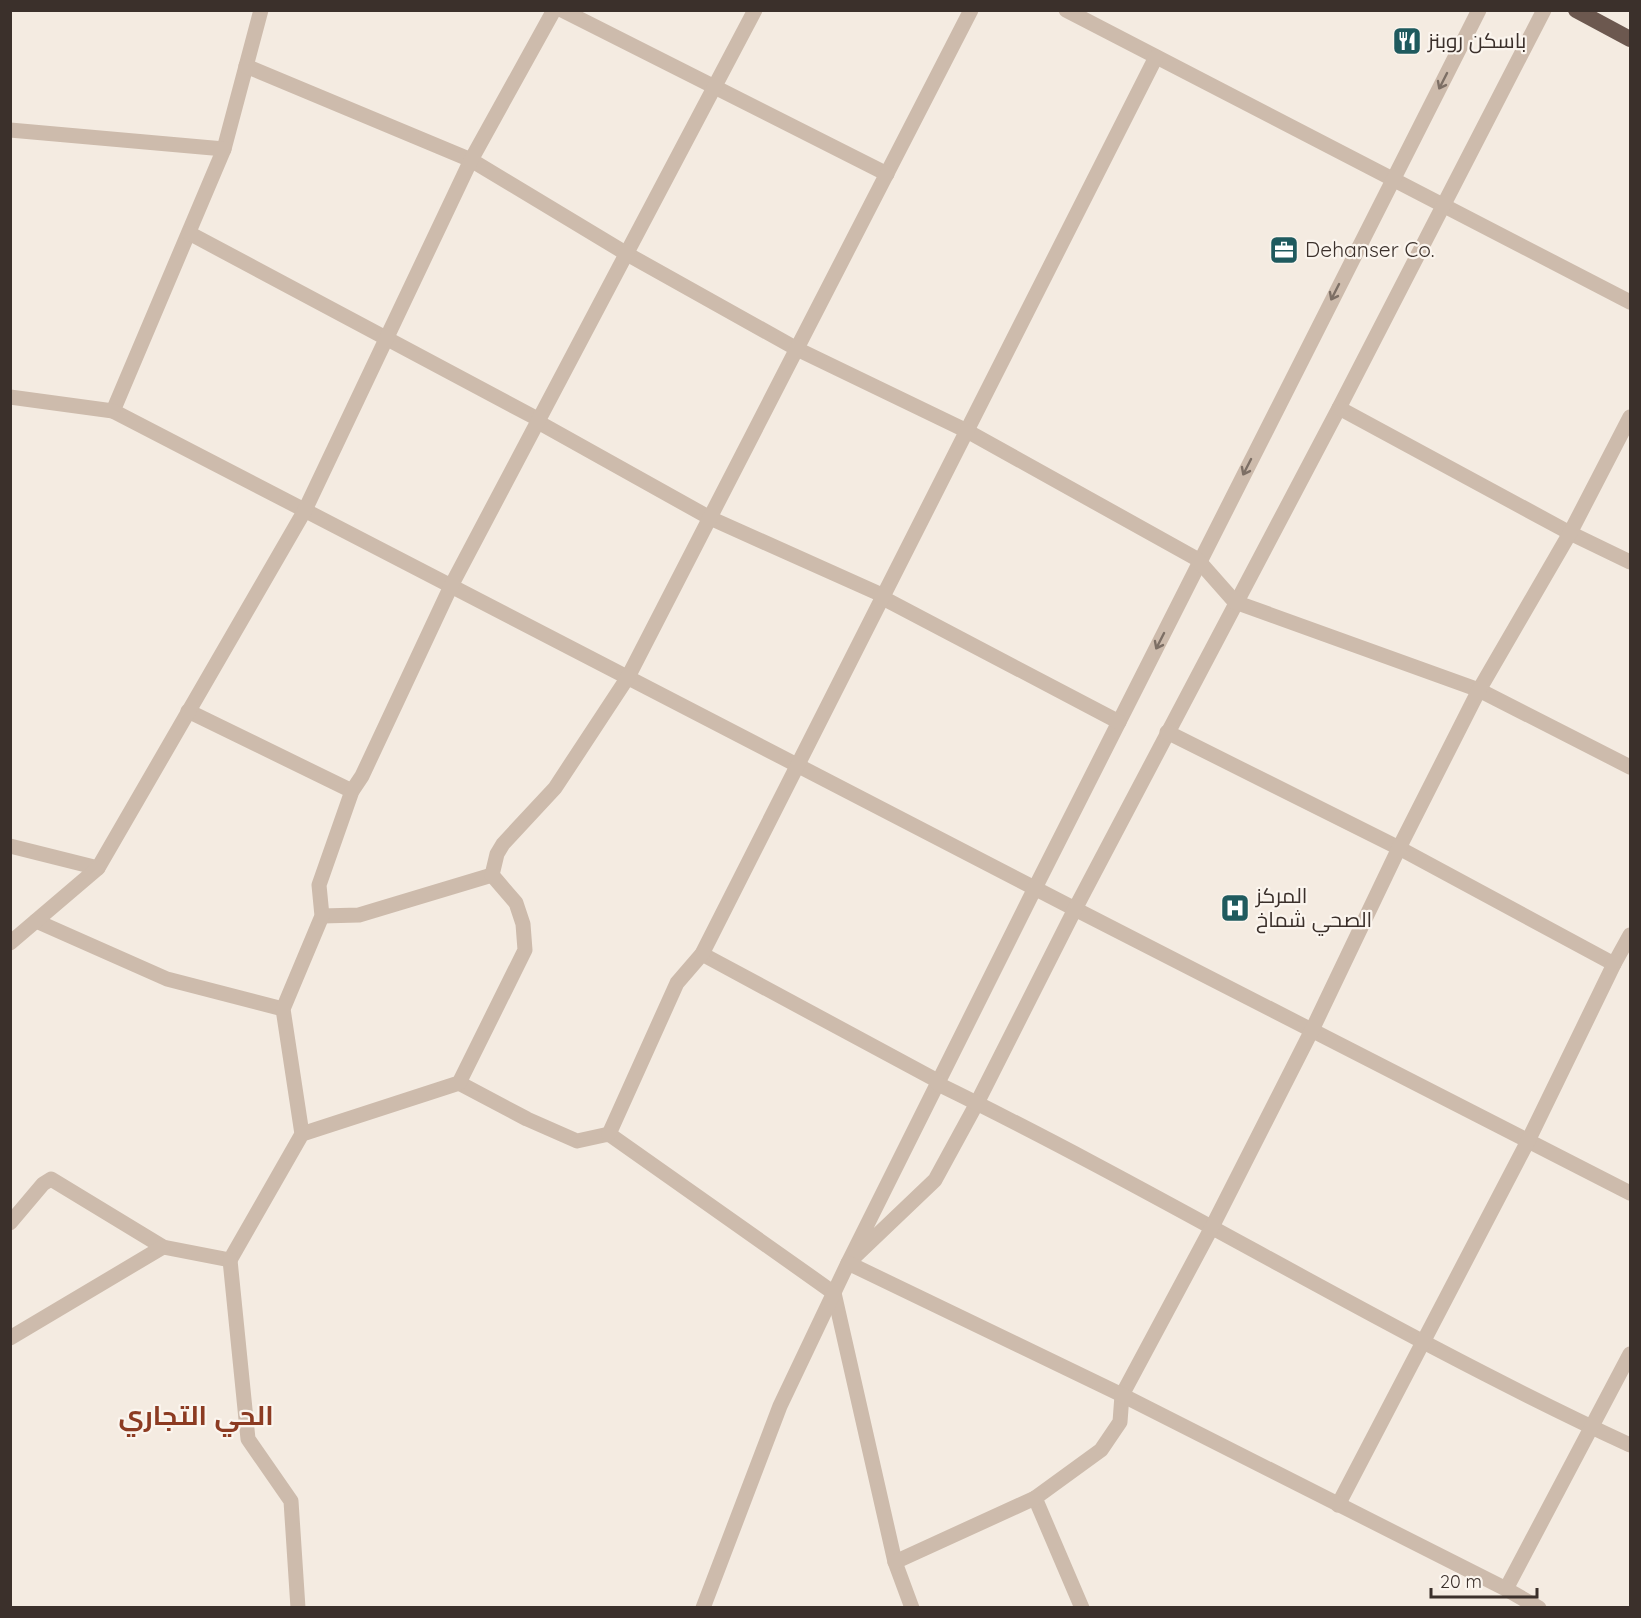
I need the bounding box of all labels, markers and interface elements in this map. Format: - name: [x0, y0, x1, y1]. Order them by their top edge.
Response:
- restaurant icon: باسكن روبنز: [1391, 25, 1423, 57]
- place label: باسكن روبنز: [1427, 27, 1526, 54]
- one-way arrow: [1436, 72, 1448, 90]
- office icon: Dehanser Co.: [1268, 234, 1300, 266]
- place label: Dehanser Co.: [1305, 236, 1435, 262]
- one-way arrow: [1329, 283, 1341, 301]
- one-way arrow: [1241, 457, 1253, 475]
- one-way arrow: [1153, 631, 1165, 649]
- place label: المركز الصحي شماخ: [1255, 882, 1372, 936]
- hospital icon: المركز الصحي شماخ: [1219, 892, 1251, 924]
- district label: الحي التجاري: [118, 1398, 274, 1438]
- scale bar: [1431, 1561, 1538, 1599]
- text: 20 m: [1440, 1570, 1482, 1593]

